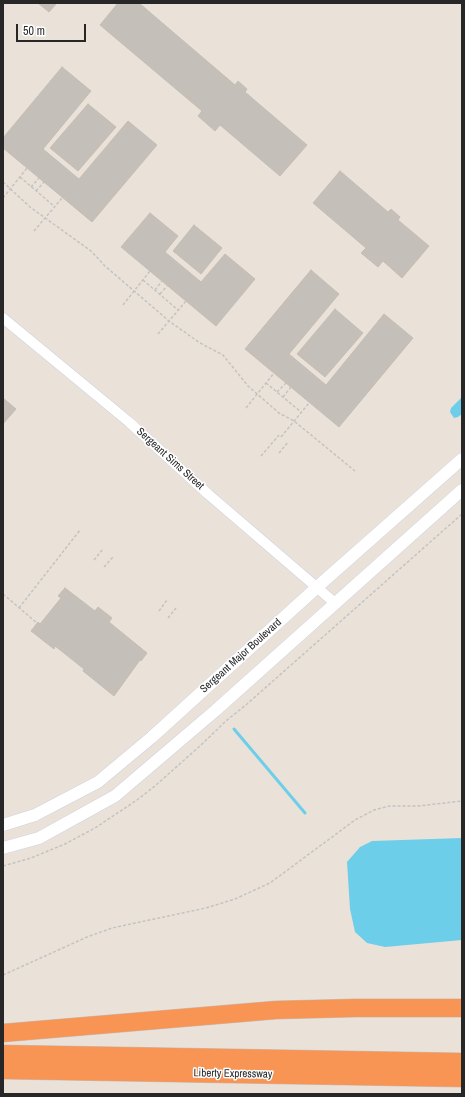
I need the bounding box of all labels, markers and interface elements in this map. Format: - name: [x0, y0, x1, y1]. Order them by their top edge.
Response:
- scale bar: [18, 16, 88, 42]
- text: 50 m: [23, 23, 45, 39]
- street label: Sergeant Sims Street: [134, 425, 206, 493]
- street label: Sergeant Major Boulevard: [198, 616, 284, 696]
- street label: Liberty Expressway: [194, 1067, 272, 1081]

